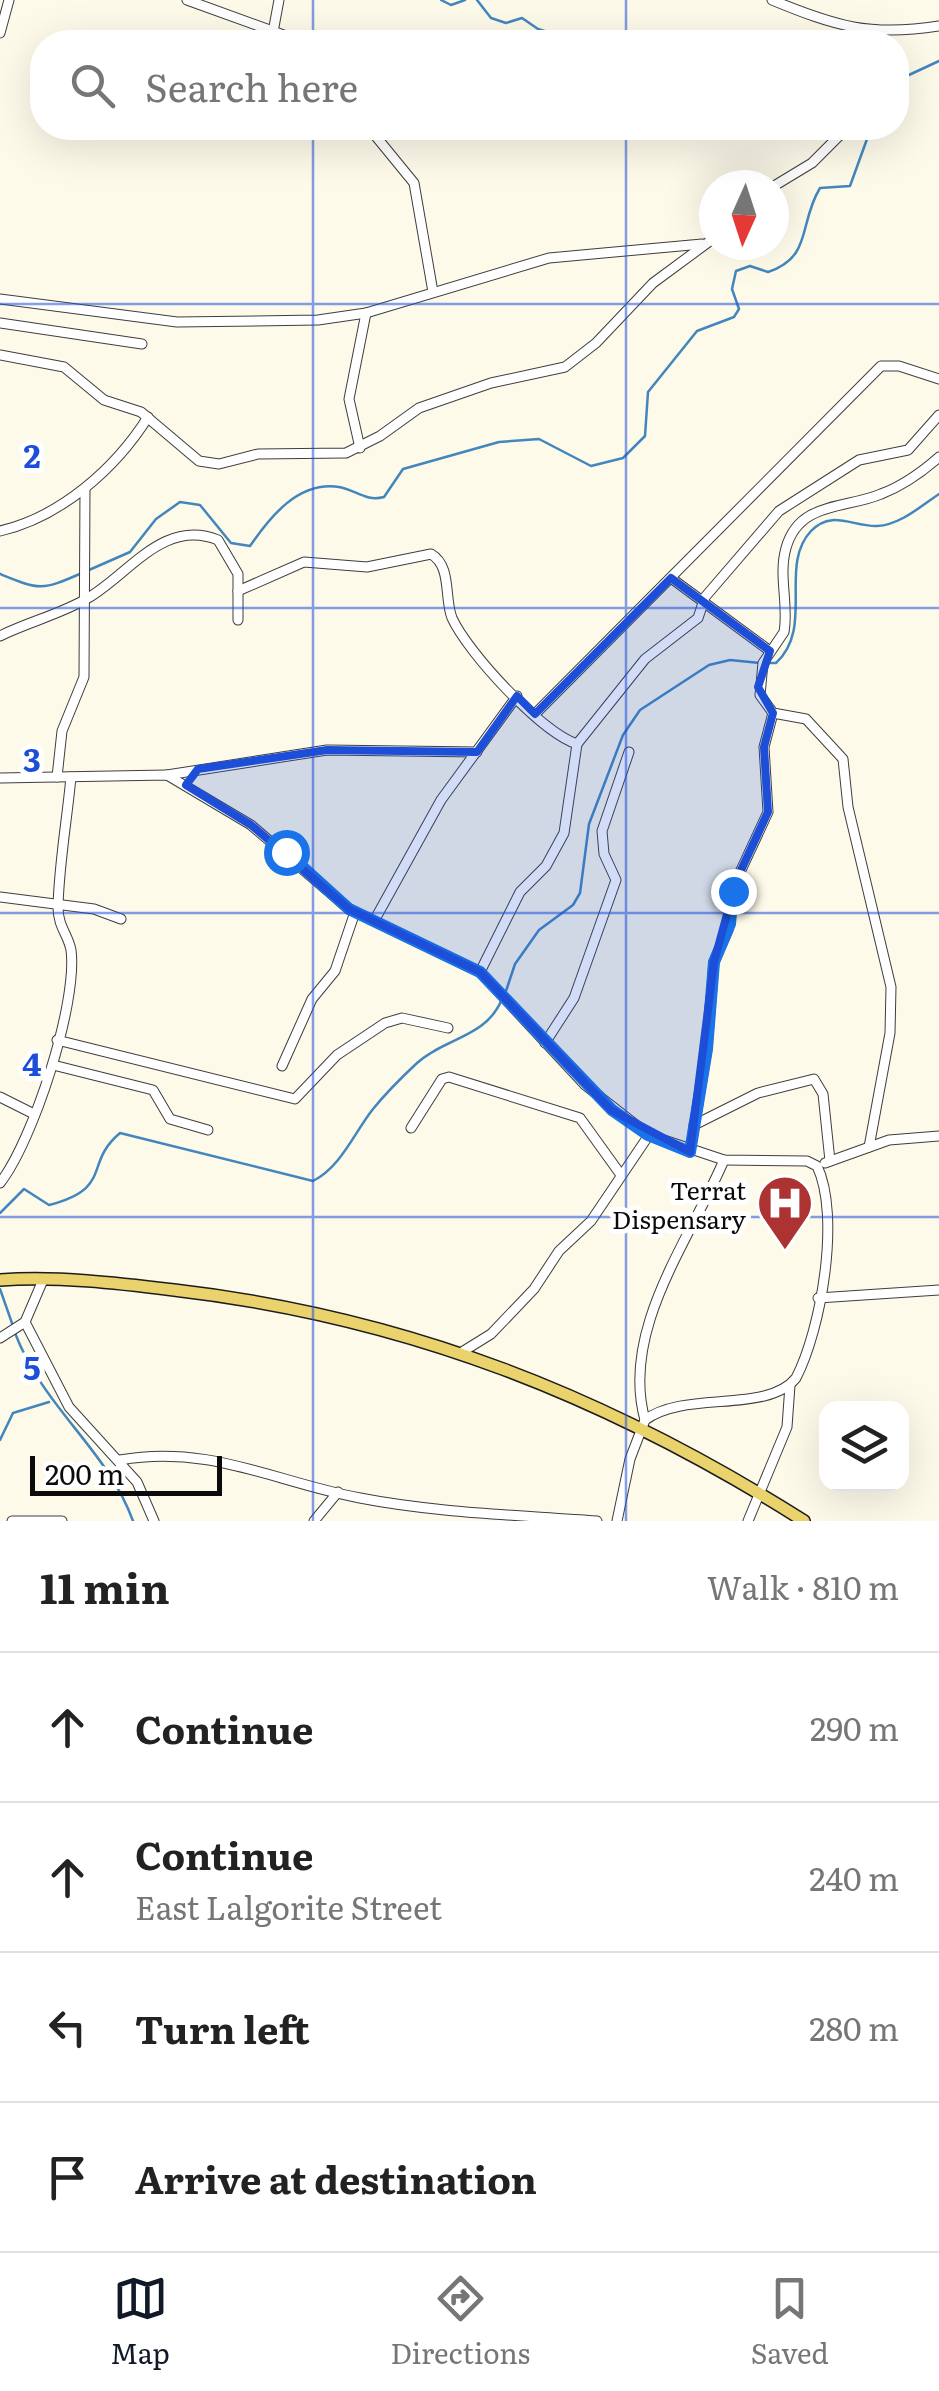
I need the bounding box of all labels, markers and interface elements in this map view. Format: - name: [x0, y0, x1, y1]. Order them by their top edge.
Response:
- search box: [30, 30, 909, 140]
- text: Search here: [145, 57, 358, 114]
- icon: search: [65, 58, 120, 113]
- north arrow: [699, 170, 789, 260]
- text: 2: [23, 430, 41, 478]
- text: 3: [23, 734, 41, 782]
- route start: [264, 830, 310, 876]
- route end: [711, 869, 757, 915]
- text: 4: [22, 1038, 42, 1086]
- place label: Terrat Dispensary: [612, 1171, 747, 1237]
- hospital icon: Terrat Dispensary: [755, 1173, 815, 1252]
- text: 5: [23, 1342, 41, 1390]
- map controls: [819, 1401, 909, 1491]
- button: layers: [819, 1401, 909, 1491]
- scale bar: [30, 1451, 222, 1496]
- text: 200 m: [45, 1452, 124, 1494]
- text: 11 min: [40, 1555, 170, 1617]
- text: Walk · 810 m: [707, 1562, 899, 1610]
- text: Continue: [135, 1699, 313, 1756]
- icon: ahead: [40, 1700, 95, 1755]
- text: 290 m: [810, 1703, 899, 1751]
- text: Continue: [135, 1825, 313, 1882]
- icon: ahead: [40, 1850, 95, 1905]
- text: 240 m: [809, 1853, 899, 1901]
- text: East Lalgorite Street: [135, 1882, 442, 1930]
- text: Turn left: [135, 1999, 310, 2056]
- icon: left: [40, 2000, 95, 2055]
- text: 280 m: [809, 2003, 899, 2051]
- text: Arrive at destination: [135, 2149, 537, 2206]
- icon: arrive: [40, 2150, 95, 2205]
- tab: Map: [110, 2271, 170, 2373]
- tab: Directions: [390, 2271, 530, 2373]
- tab: Saved: [751, 2271, 829, 2373]

